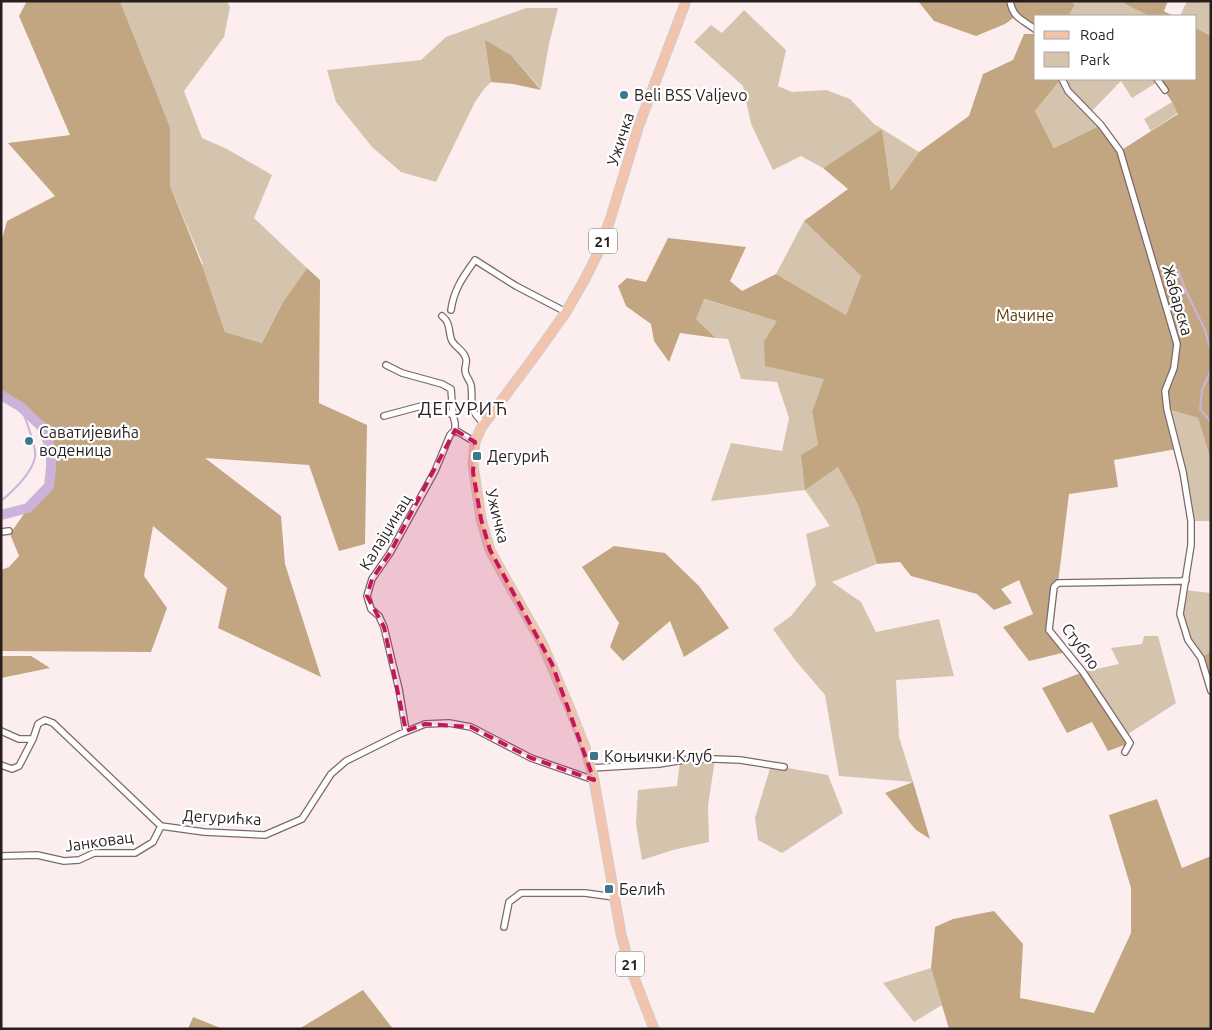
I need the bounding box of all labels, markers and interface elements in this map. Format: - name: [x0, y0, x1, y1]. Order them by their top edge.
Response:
- legend: [1034, 15, 1197, 80]
- text: Road: [1080, 26, 1115, 43]
- text: Park: [1080, 51, 1110, 68]
- place label: Beli BSS Valjevo: [634, 86, 748, 104]
- marker: Beli BSS Valjevo: [618, 89, 630, 101]
- street label: Ужичка: [603, 110, 637, 168]
- road number: 21: [589, 228, 617, 254]
- street label: Жабарска: [1159, 263, 1197, 337]
- park label: Мачине: [996, 306, 1054, 324]
- district label: ДЕГУРИЋ: [418, 397, 508, 419]
- place label: Саватијевића воденица: [39, 423, 139, 459]
- marker: Саватијевића воденица: [23, 435, 35, 447]
- place label: Дегурић: [487, 447, 549, 465]
- marker: Дегурић: [471, 450, 483, 462]
- street label: Ужичка: [483, 487, 513, 545]
- street label: Калајџинац: [355, 491, 415, 573]
- street label: Стубло: [1058, 619, 1104, 673]
- place label: Коњички Клуб: [604, 747, 712, 765]
- marker: Коњички Клуб: [588, 750, 600, 762]
- street label: Дегурићка: [182, 806, 262, 828]
- street label: Јанковац: [64, 827, 134, 855]
- place label: Белић: [619, 880, 666, 898]
- marker: Белић: [603, 883, 615, 895]
- road number: 21: [616, 952, 644, 976]

